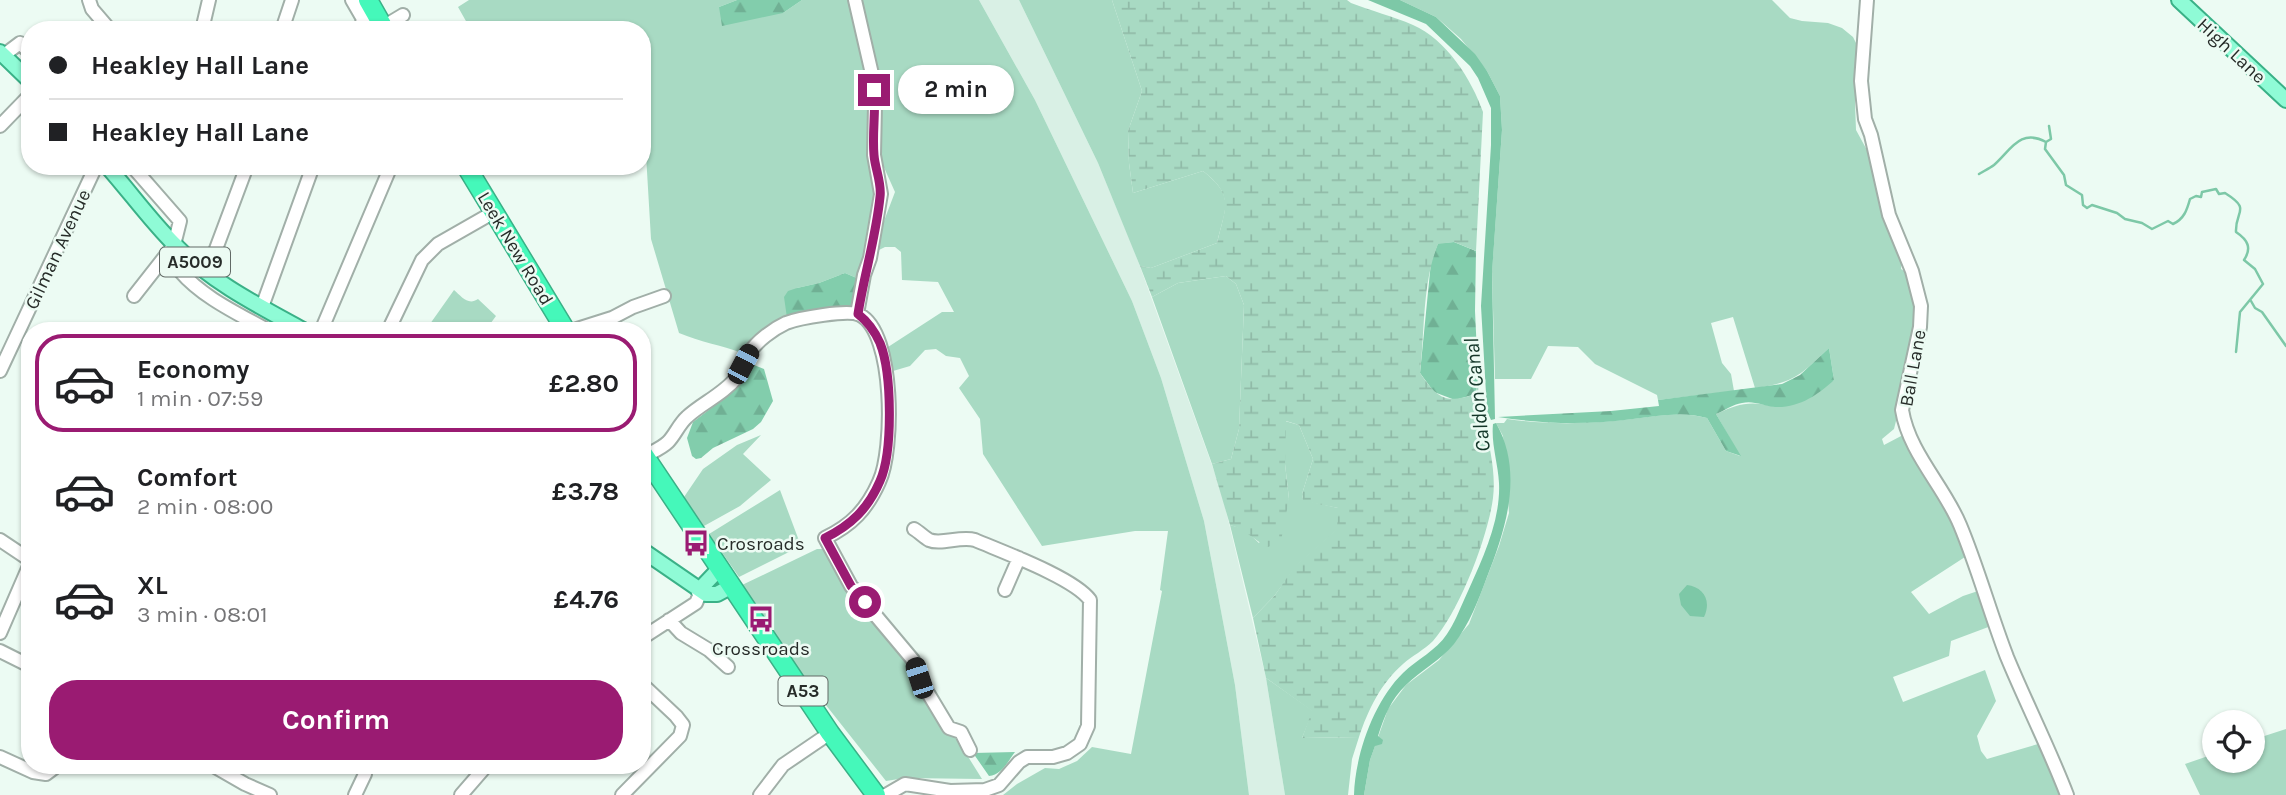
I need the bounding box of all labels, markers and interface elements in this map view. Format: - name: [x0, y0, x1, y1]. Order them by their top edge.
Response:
- street label: High Lane: [2192, 13, 2270, 88]
- text: Heakley Hall Lane: [91, 50, 309, 81]
- callout: 2 min: [898, 66, 1014, 114]
- route end: [858, 74, 890, 106]
- text: 2 min: [924, 76, 988, 103]
- text: Heakley Hall Lane: [91, 117, 309, 148]
- street label: Gilman Avenue: [20, 186, 95, 313]
- street label: Leek New Road: [473, 188, 558, 309]
- road number: A5009: [160, 248, 230, 276]
- street label: Ball Lane: [1895, 328, 1931, 408]
- water label: Caldon Canal: [1459, 337, 1495, 453]
- car: [724, 341, 763, 387]
- icon: car: [53, 352, 116, 415]
- text: Economy: [137, 354, 249, 385]
- text: £2.80: [549, 368, 619, 399]
- text: 1 min · 07:59: [137, 385, 263, 412]
- icon: car: [53, 460, 116, 523]
- text: Comfort: [137, 462, 238, 493]
- text: £3.78: [552, 476, 619, 507]
- text: 2 min · 08:00: [137, 493, 273, 520]
- bus stop icon: Crosroads: [681, 528, 711, 558]
- place label: Crosroads: [717, 533, 805, 555]
- icon: car: [53, 568, 116, 631]
- text: XL: [137, 570, 168, 601]
- text: £4.76: [554, 584, 619, 615]
- route start: [849, 586, 881, 618]
- text: 3 min · 08:01: [137, 601, 268, 628]
- bus stop icon: Crossroads: [746, 604, 776, 634]
- place label: Crossroads: [712, 638, 810, 660]
- car: [903, 655, 936, 701]
- road number: A53: [778, 676, 828, 706]
- button: Confirm: [49, 680, 623, 760]
- map controls: [2202, 710, 2265, 773]
- button: locate: [2202, 710, 2265, 773]

